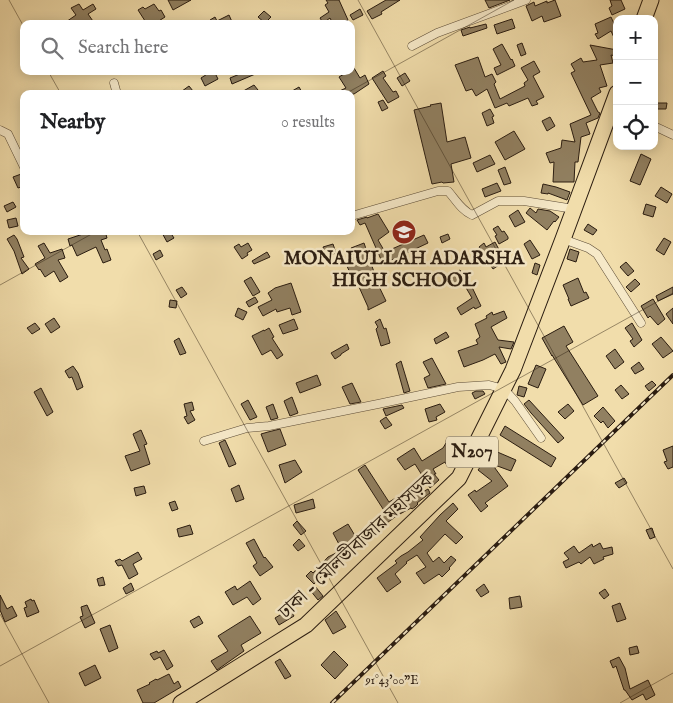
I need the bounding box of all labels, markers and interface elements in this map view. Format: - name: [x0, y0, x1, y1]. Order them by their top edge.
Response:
- map controls: [613, 15, 658, 150]
- button: +: [613, 15, 658, 60]
- search box: [20, 20, 355, 75]
- icon: search: [38, 34, 66, 62]
- text: Search here: [78, 36, 169, 60]
- button: −: [613, 60, 658, 105]
- button: locate: [613, 105, 658, 150]
- text: Nearby: [40, 109, 105, 136]
- text: 0 results: [281, 113, 335, 133]
- school or university icon: MONAIULLAH ADARSHA HIGH SCHOOL: [391, 219, 417, 245]
- place label: MONAIULLAH ADARSHA HIGH SCHOOL: [284, 247, 525, 293]
- road number: N207: [446, 437, 498, 468]
- street label: ঢাকা - মৌলভীবাজার মহাসড়ক: [273, 467, 440, 625]
- text: 91°43'00"E: [364, 673, 419, 688]

